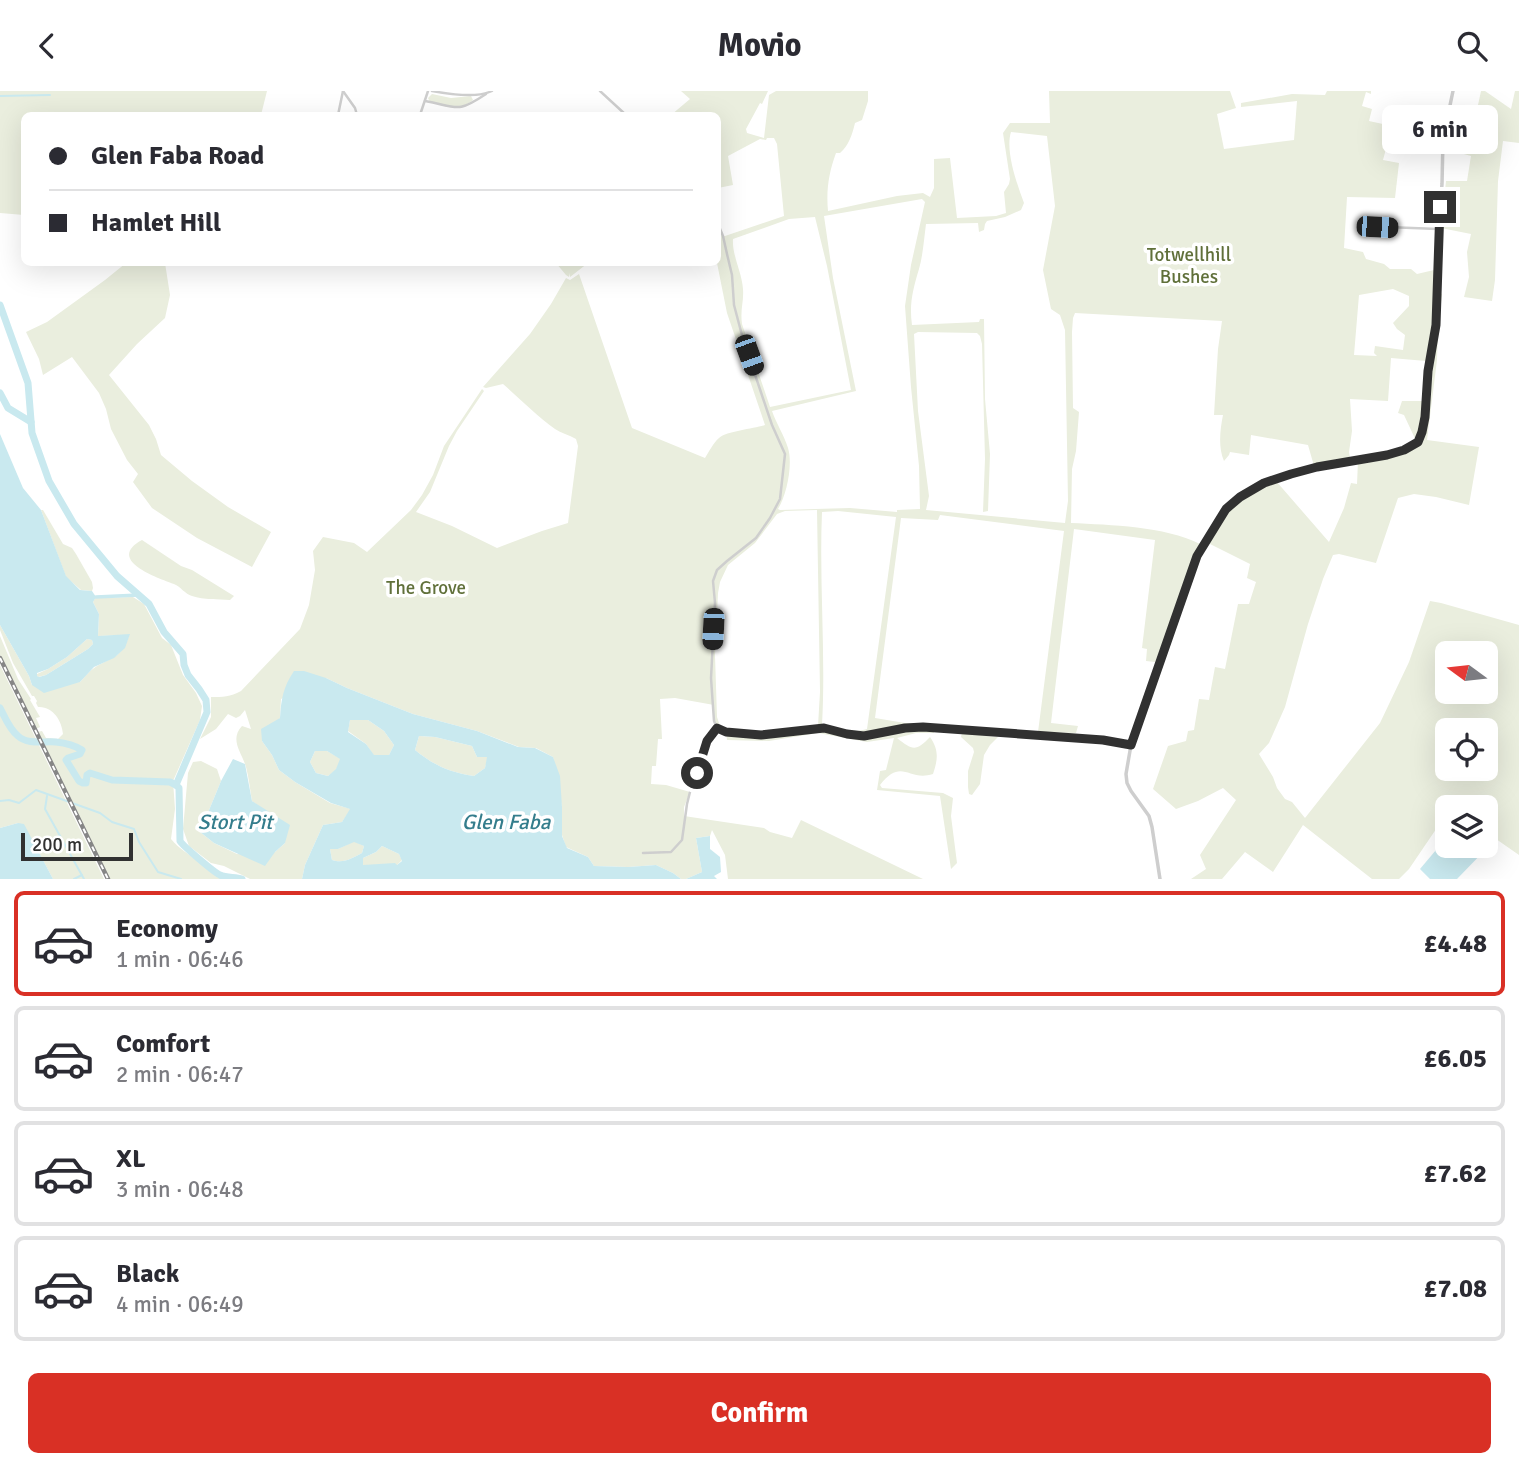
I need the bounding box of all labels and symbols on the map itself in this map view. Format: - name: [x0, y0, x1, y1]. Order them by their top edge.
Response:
- callout: 6 min: [1382, 106, 1498, 155]
- route end: [1424, 191, 1456, 223]
- car: [1356, 215, 1399, 239]
- park label: Totwellhill Bushes: [1147, 243, 1231, 289]
- car: [732, 332, 767, 378]
- park label: The Grove: [386, 576, 466, 600]
- car: [702, 607, 725, 651]
- north arrow: [1435, 641, 1498, 703]
- route start: [681, 757, 713, 789]
- water label: Stort Pit: [198, 809, 275, 835]
- water label: Glen Faba: [462, 809, 552, 835]
- scale bar: [21, 830, 133, 862]

